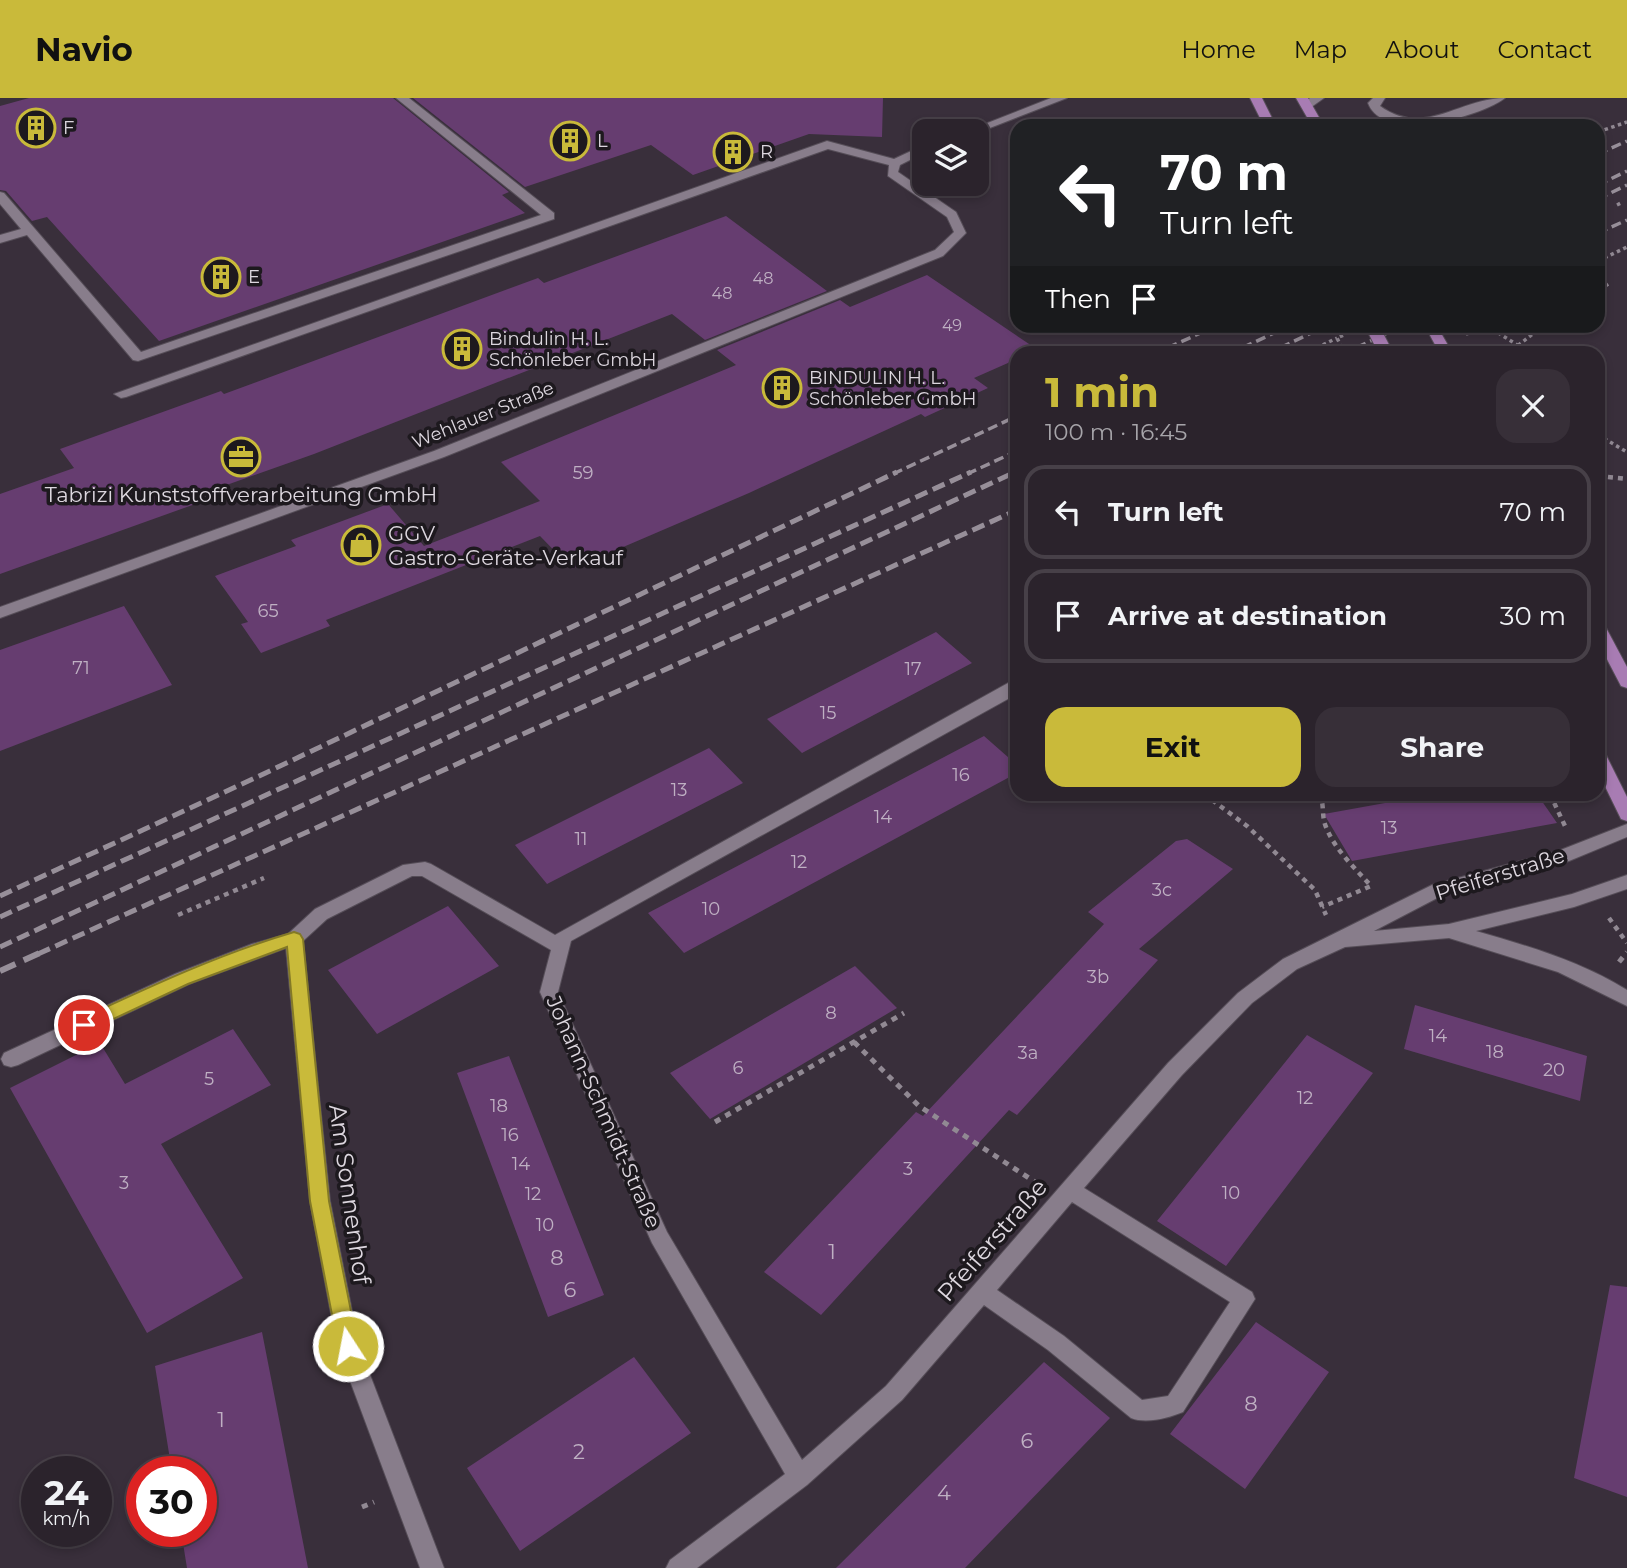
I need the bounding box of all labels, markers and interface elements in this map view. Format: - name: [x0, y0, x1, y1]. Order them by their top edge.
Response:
- text: Navio: [35, 29, 133, 69]
- text: Home: [1181, 35, 1256, 64]
- text: Map: [1294, 35, 1347, 64]
- text: About: [1385, 35, 1459, 64]
- text: Contact: [1497, 35, 1592, 64]
- building icon: F: [15, 107, 57, 149]
- place label: F: [63, 117, 74, 139]
- map controls: [912, 119, 989, 196]
- button: layers: [912, 119, 989, 196]
- building icon: L: [549, 120, 591, 162]
- place label: L: [597, 130, 608, 152]
- building icon: R: [712, 131, 754, 173]
- place label: R: [760, 141, 773, 163]
- text: 70 m: [1160, 143, 1288, 202]
- icon: left: [1045, 147, 1136, 238]
- text: Turn left: [1160, 203, 1294, 242]
- building icon: E: [200, 256, 242, 298]
- place label: E: [248, 266, 260, 288]
- house number: 48: [753, 269, 773, 288]
- icon: arrive: [1125, 280, 1163, 318]
- text: Then: [1045, 283, 1111, 315]
- house number: 48: [712, 284, 732, 303]
- house number: 49: [942, 316, 962, 335]
- building icon: Bindulin H. L. Schönleber GmbH: [441, 328, 483, 370]
- place label: Bindulin H. L. Schönleber GmbH: [489, 328, 656, 371]
- text: 1 min: [1045, 366, 1159, 418]
- building icon: BINDULIN H. L. Schönleber GmbH: [761, 367, 803, 409]
- place label: BINDULIN H. L. Schönleber GmbH: [809, 367, 976, 410]
- button: close: [1496, 369, 1570, 443]
- street label: Wehlauer Straße: [409, 377, 557, 453]
- text: 100 m · 16:45: [1045, 418, 1187, 446]
- office icon: Tabrizi Kunststoffverarbeitung GmbH: [220, 436, 262, 478]
- house number: 59: [572, 462, 594, 484]
- place label: Tabrizi Kunststoffverarbeitung GmbH: [45, 482, 437, 507]
- icon: left: [1049, 493, 1087, 531]
- text: Turn left: [1108, 496, 1224, 528]
- text: 70 m: [1500, 496, 1566, 528]
- place label: GGV Gastro-Geräte-Verkauf: [388, 521, 624, 570]
- shop icon: GGV Gastro-Geräte-Verkauf: [340, 524, 382, 566]
- icon: arrive: [1049, 597, 1087, 635]
- house number: 65: [257, 600, 279, 622]
- text: Arrive at destination: [1108, 600, 1387, 632]
- text: 30 m: [1500, 600, 1566, 632]
- house number: 71: [72, 657, 90, 679]
- house number: 17: [904, 658, 922, 680]
- house number: 15: [820, 702, 836, 724]
- button: Exit: [1045, 707, 1301, 787]
- button: Share: [1315, 707, 1570, 787]
- house number: 16: [952, 764, 970, 786]
- house number: 13: [671, 779, 687, 801]
- house number: 14: [874, 806, 892, 828]
- house number: 13: [1381, 817, 1397, 839]
- house number: 11: [575, 828, 588, 850]
- street label: Pfeiferstraße: [1432, 842, 1568, 906]
- house number: 12: [791, 851, 807, 873]
- house number: 3c: [1152, 879, 1172, 901]
- house number: 10: [702, 898, 720, 920]
- house number: 3b: [1087, 966, 1109, 988]
- street label: Johann-Schmidt-Straße: [541, 991, 666, 1232]
- pin: [54, 995, 114, 1055]
- house number: 8: [825, 1002, 837, 1024]
- icon: arrive: [65, 1006, 103, 1044]
- house number: 14: [1429, 1025, 1447, 1047]
- house number: 18: [1486, 1041, 1504, 1063]
- house number: 3a: [1018, 1042, 1038, 1064]
- house number: 6: [733, 1057, 744, 1079]
- house number: 20: [1543, 1059, 1565, 1081]
- house number: 5: [204, 1068, 214, 1090]
- house number: 12: [1297, 1087, 1313, 1109]
- house number: 18: [490, 1095, 508, 1117]
- street label: Am Sonnenhof: [323, 1102, 377, 1287]
- house number: 16: [501, 1124, 519, 1146]
- house number: 14: [512, 1153, 530, 1175]
- house number: 3: [903, 1158, 913, 1180]
- house number: 3: [119, 1172, 129, 1194]
- street label: Pfeiferstraße: [931, 1173, 1053, 1307]
- house number: 10: [1222, 1182, 1240, 1204]
- house number: 12: [525, 1183, 541, 1205]
- house number: 10: [536, 1214, 554, 1236]
- house number: 1: [828, 1239, 836, 1264]
- house number: 8: [550, 1245, 564, 1270]
- house number: 6: [564, 1277, 577, 1302]
- position arrow: [311, 1309, 385, 1383]
- house number: 8: [1244, 1391, 1258, 1416]
- house number: 1: [217, 1407, 225, 1432]
- house number: 6: [1021, 1428, 1034, 1453]
- house number: 2: [573, 1439, 585, 1464]
- speed limit sign: 30: [126, 1456, 217, 1547]
- text: 24: [44, 1471, 89, 1514]
- house number: 4: [937, 1480, 951, 1505]
- text: km/h: [42, 1508, 91, 1530]

